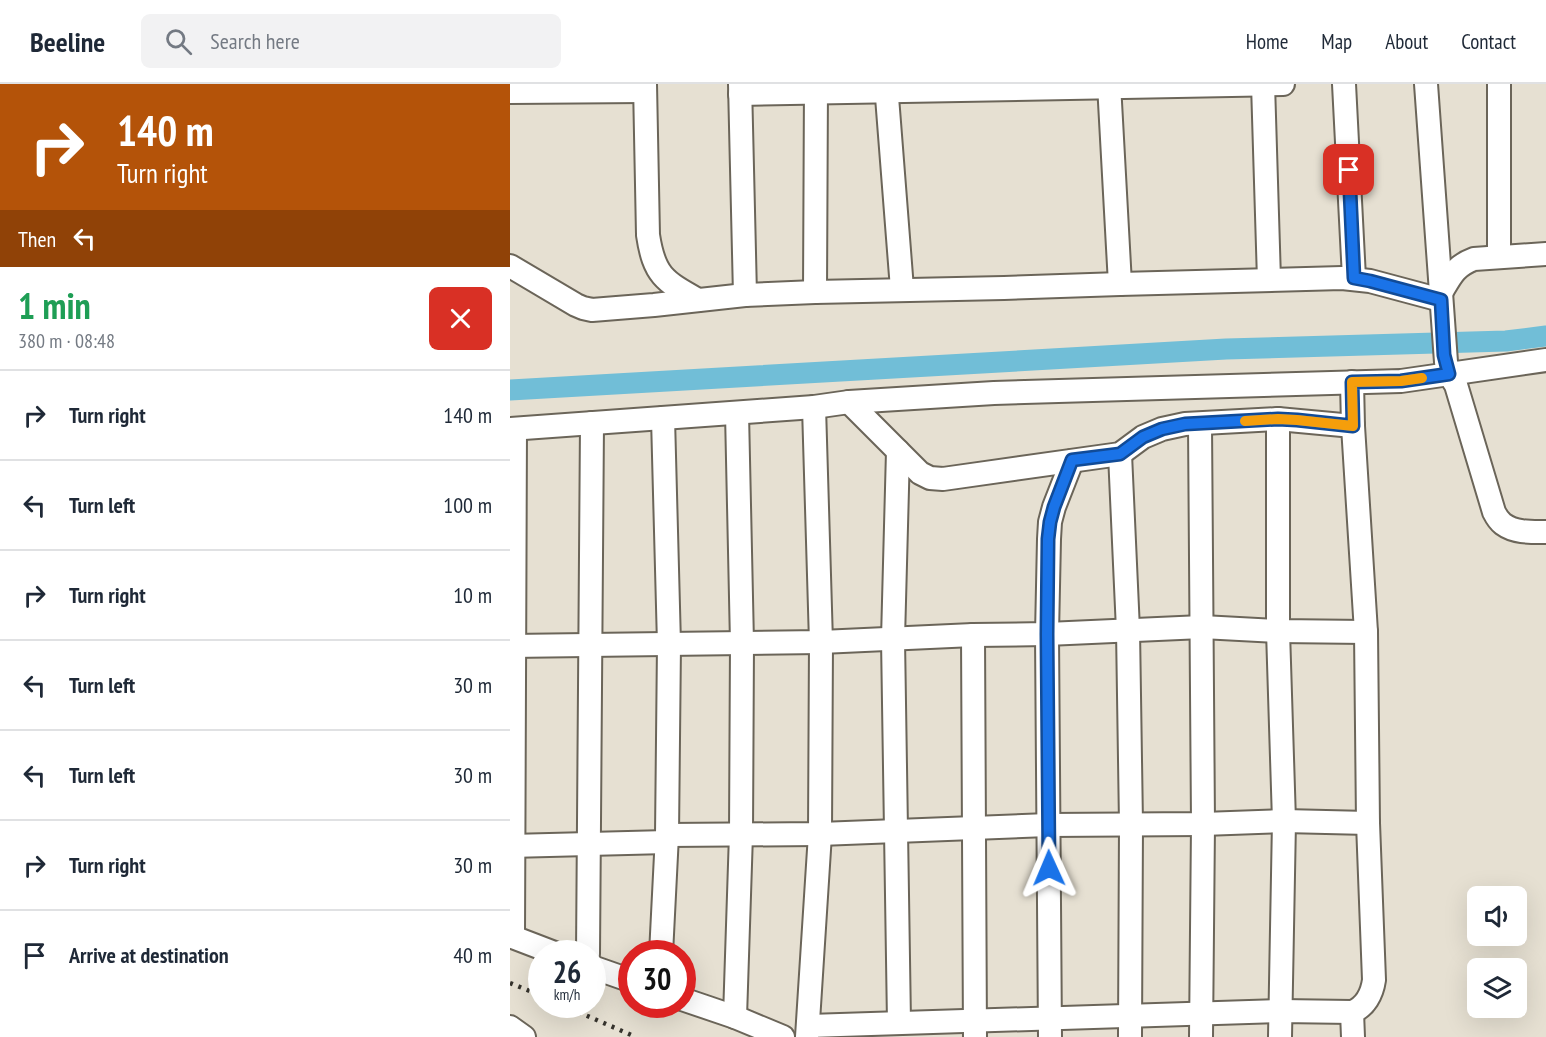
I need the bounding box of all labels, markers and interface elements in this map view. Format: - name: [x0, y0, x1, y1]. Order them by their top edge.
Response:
- search box: [141, 14, 561, 68]
- text: Beeline: [30, 23, 105, 60]
- icon: search: [162, 25, 195, 58]
- text: Search here: [210, 27, 300, 55]
- text: Home: [1246, 28, 1288, 55]
- text: Map: [1321, 28, 1352, 55]
- text: About: [1385, 28, 1428, 55]
- text: Contact: [1461, 28, 1516, 55]
- text: 140 m: [117, 103, 214, 158]
- icon: right: [18, 108, 96, 186]
- pin: [1323, 144, 1374, 195]
- icon: arrive: [1332, 153, 1365, 186]
- text: Turn right: [117, 156, 208, 190]
- icon: left: [68, 222, 101, 255]
- text: Then: [18, 225, 56, 253]
- text: 1 min: [18, 282, 91, 329]
- button: close: [429, 287, 492, 350]
- text: 380 m · 08:48: [18, 328, 115, 354]
- icon: right: [18, 399, 51, 432]
- text: Turn right: [69, 401, 146, 429]
- text: 140 m: [443, 401, 492, 429]
- icon: left: [18, 489, 51, 522]
- text: Turn left: [69, 491, 135, 519]
- text: 100 m: [443, 491, 492, 519]
- icon: right: [18, 579, 51, 612]
- text: Turn right: [69, 581, 146, 609]
- text: 10 m: [453, 581, 492, 609]
- icon: left: [18, 669, 51, 702]
- text: Turn left: [69, 671, 135, 699]
- text: 30 m: [453, 671, 492, 699]
- icon: left: [18, 759, 51, 792]
- text: Turn left: [69, 761, 135, 789]
- text: 30 m: [453, 761, 492, 789]
- position arrow: [1017, 836, 1081, 900]
- icon: right: [18, 849, 51, 882]
- text: Turn right: [69, 851, 146, 879]
- text: 30 m: [453, 851, 492, 879]
- map controls: [1467, 886, 1527, 1018]
- button: sound: [1467, 886, 1527, 946]
- icon: arrive: [18, 939, 51, 972]
- speed limit sign: 30: [618, 940, 696, 1018]
- text: Arrive at destination: [69, 941, 229, 969]
- text: 40 m: [453, 941, 492, 969]
- text: 26: [553, 952, 581, 991]
- button: layers: [1467, 958, 1527, 1018]
- text: km/h: [554, 985, 580, 1004]

